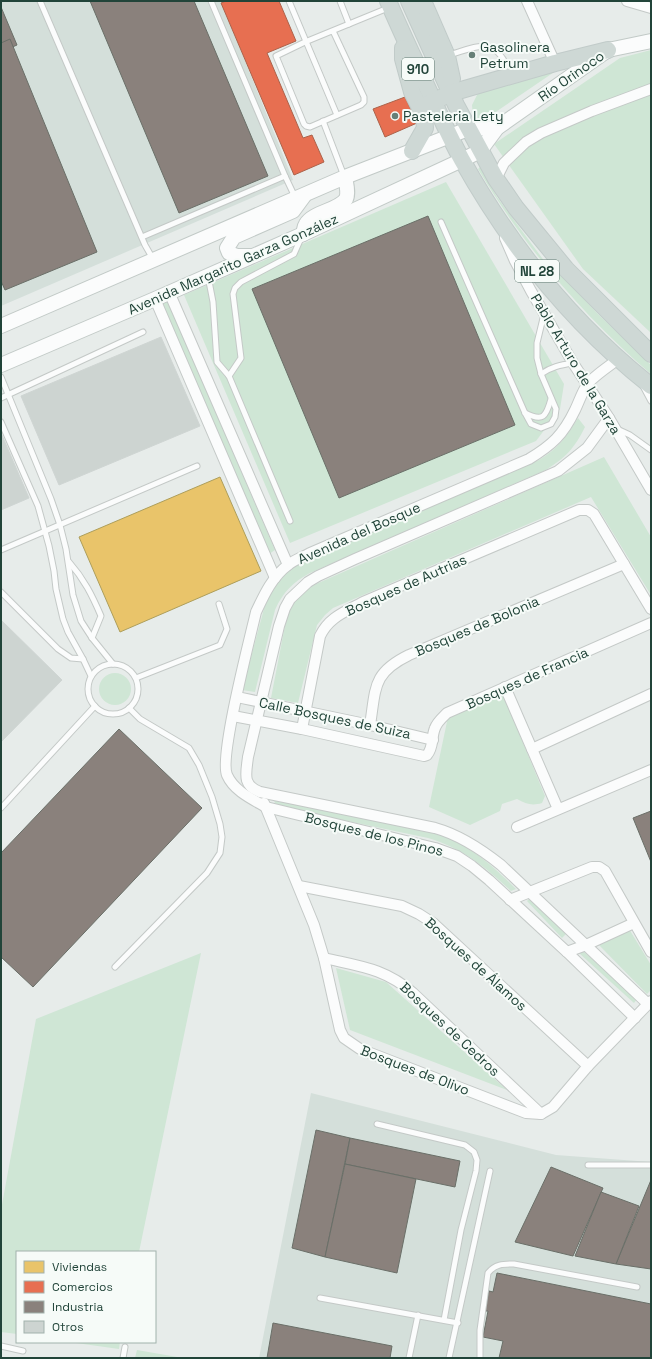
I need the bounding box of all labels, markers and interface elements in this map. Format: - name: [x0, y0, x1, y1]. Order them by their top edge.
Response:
- place label: Gasolinera Petrum: [480, 38, 550, 72]
- street label: Río Orinoco: [534, 47, 608, 105]
- marker: Gasolinera Petrum: [467, 50, 477, 60]
- road number: 910: [402, 58, 434, 80]
- place label: Pasteleria Lety: [403, 107, 504, 125]
- marker: Pasteleria Lety: [390, 111, 400, 121]
- street label: Avenida Margarito Garza González: [125, 209, 341, 319]
- road number: NL 28: [515, 260, 559, 282]
- street label: Pablo Arturo de la Garza: [527, 290, 625, 438]
- street label: Avenida del Bosque: [295, 498, 423, 568]
- street label: Bosques de Autrias: [343, 550, 469, 620]
- street label: Bosques de Bolonia: [412, 592, 542, 660]
- street label: Bosques de Francia: [463, 643, 591, 713]
- street label: Calle Bosques de Suiza: [257, 693, 413, 743]
- street label: Bosques de los Pinos: [303, 808, 445, 860]
- street label: Bosques de Álamos: [421, 913, 531, 1015]
- street label: Bosques de Cedros: [396, 978, 504, 1080]
- street label: Bosques de Olivo: [358, 1041, 472, 1099]
- legend: [16, 1251, 156, 1343]
- text: Viviendas: [52, 1259, 107, 1275]
- text: Comercios: [52, 1279, 113, 1295]
- text: Industria: [52, 1299, 104, 1315]
- text: Otros: [52, 1319, 84, 1335]

